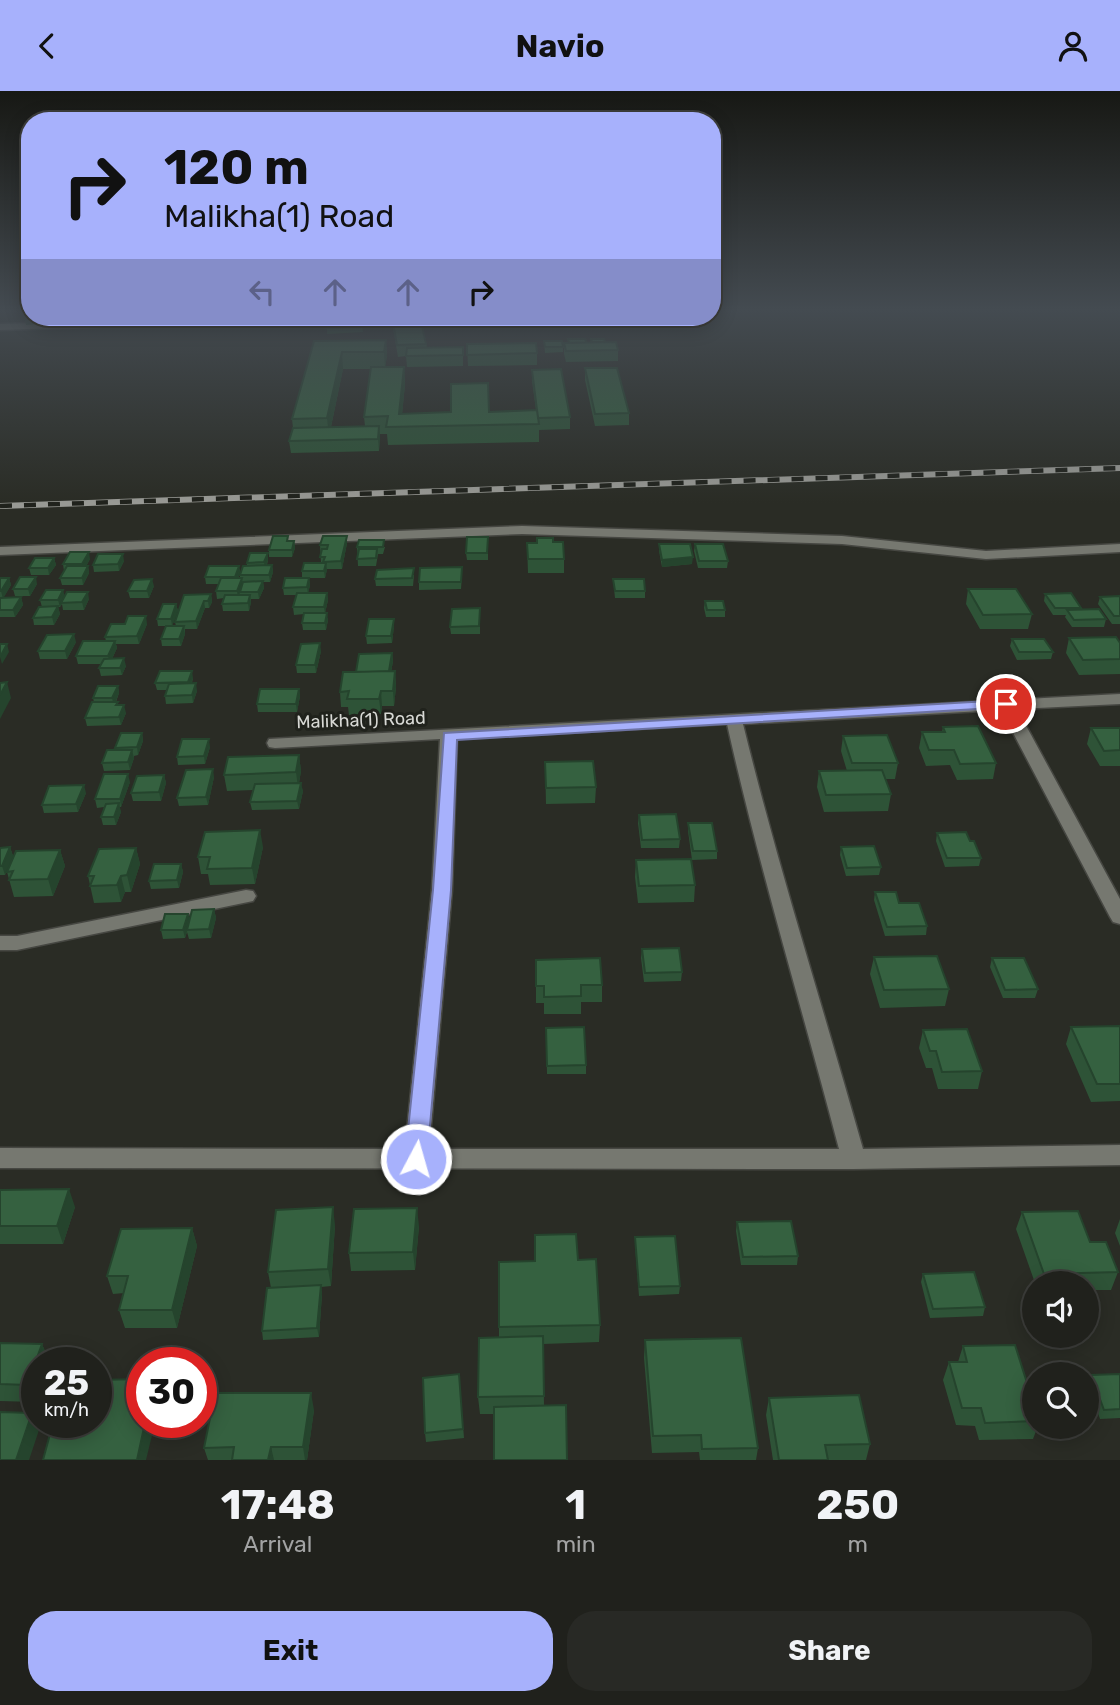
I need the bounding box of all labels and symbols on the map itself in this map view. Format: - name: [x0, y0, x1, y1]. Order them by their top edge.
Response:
- pin: [976, 674, 1036, 734]
- street label: Malikha(1) Road: [296, 707, 426, 733]
- position arrow: [379, 1122, 453, 1196]
- speed limit sign: 30: [126, 1347, 217, 1438]

